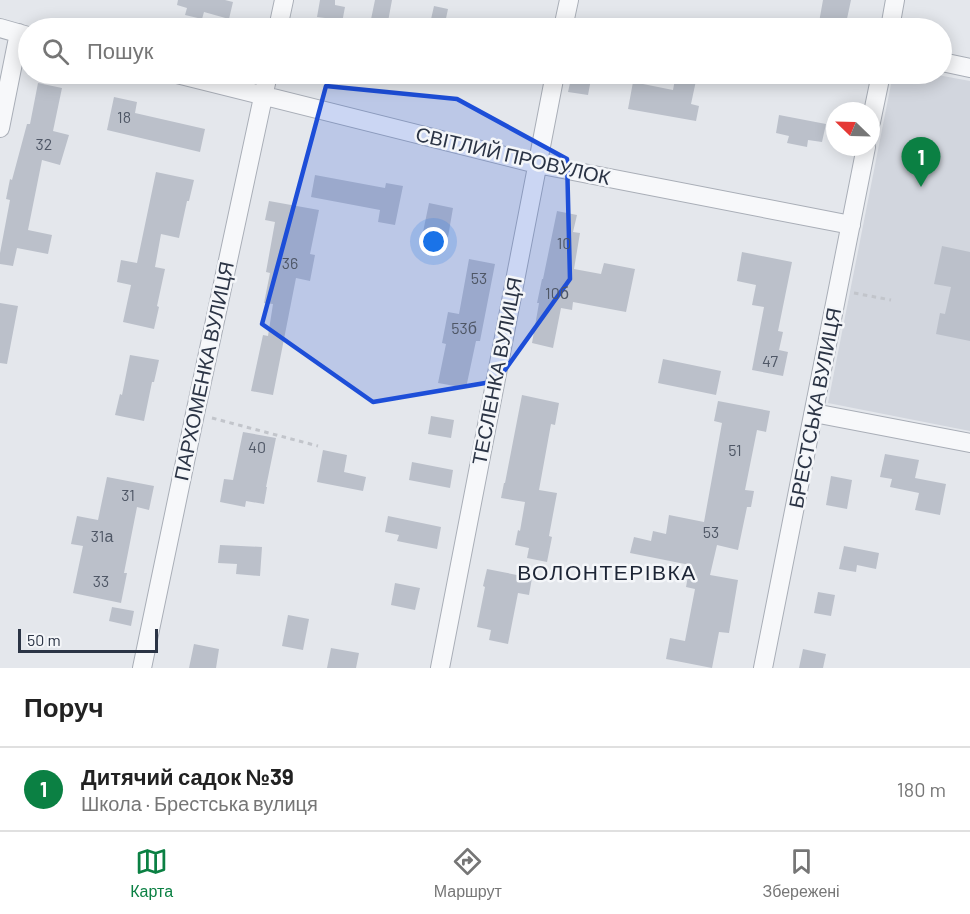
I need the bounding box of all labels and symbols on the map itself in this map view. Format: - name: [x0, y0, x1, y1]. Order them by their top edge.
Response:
- north arrow: [826, 102, 880, 156]
- house number: 18: [117, 107, 131, 126]
- street label: СВІТЛИЙ ПРОВУЛОК: [414, 121, 613, 189]
- house number: 32: [36, 134, 52, 153]
- pin: 1: [902, 138, 940, 187]
- your location: [419, 227, 448, 256]
- house number: 10: [557, 233, 571, 252]
- house number: 36: [282, 253, 298, 272]
- street label: ПАРХОМЕНКА ВУЛИЦЯ: [168, 259, 238, 482]
- house number: 53: [471, 268, 487, 287]
- street label: ТЕСЛЕНКА ВУЛИЦЯ: [466, 275, 526, 467]
- house number: 10б: [545, 283, 569, 302]
- street label: БРЕСТСЬКА ВУЛИЦЯ: [783, 305, 845, 510]
- house number: 53б: [451, 318, 477, 337]
- house number: 47: [762, 351, 778, 370]
- house number: 40: [248, 437, 266, 456]
- house number: 51: [728, 440, 742, 459]
- house number: 31: [121, 485, 135, 504]
- house number: 53: [703, 522, 719, 541]
- house number: 31а: [91, 526, 113, 545]
- district label: ВОЛОНТЕРІВКА: [517, 559, 697, 584]
- house number: 33: [93, 571, 109, 590]
- scale bar: [18, 626, 158, 654]

